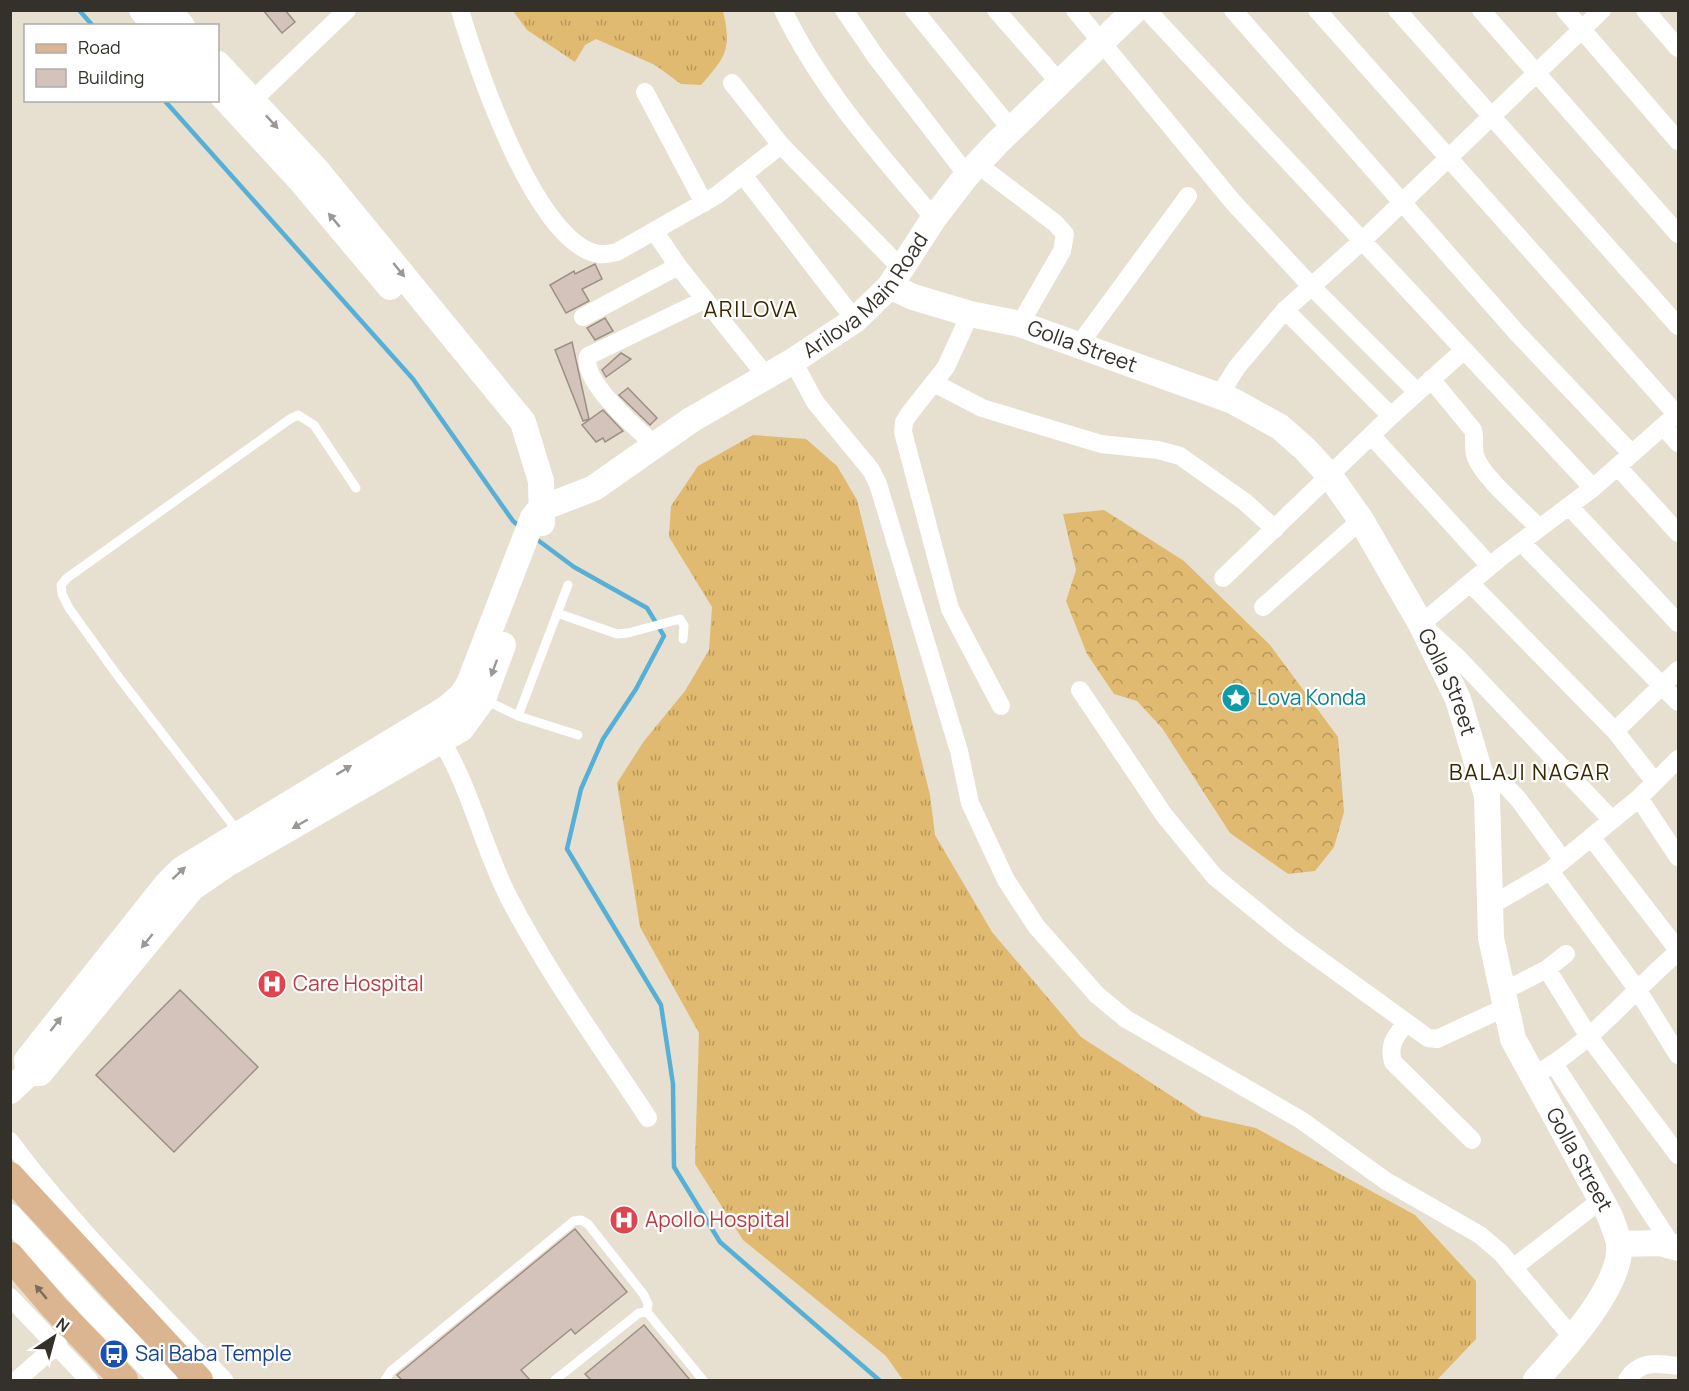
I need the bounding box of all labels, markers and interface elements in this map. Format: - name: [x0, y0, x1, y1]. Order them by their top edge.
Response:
- legend: [24, 24, 219, 102]
- text: Road: [78, 35, 121, 59]
- text: Building: [78, 65, 144, 89]
- one-way arrow: [265, 114, 278, 129]
- one-way arrow: [327, 212, 340, 228]
- street label: Arilova Main Road: [797, 227, 934, 364]
- one-way arrow: [392, 262, 405, 278]
- district label: ARILOVA: [703, 294, 799, 324]
- street label: Golla Street: [1024, 313, 1141, 378]
- street label: Golla Street: [1412, 623, 1483, 739]
- one-way arrow: [489, 659, 499, 677]
- place icon: Lova Konda: [1220, 682, 1252, 714]
- place label: Lova Konda: [1257, 683, 1366, 711]
- district label: BALAJI NAGAR: [1449, 757, 1611, 787]
- one-way arrow: [336, 765, 352, 776]
- one-way arrow: [291, 818, 308, 828]
- one-way arrow: [171, 866, 186, 880]
- one-way arrow: [141, 933, 154, 949]
- hospital icon: Care Hospital: [256, 968, 288, 1000]
- place label: Care Hospital: [293, 969, 424, 997]
- one-way arrow: [49, 1017, 61, 1032]
- street label: Golla Street: [1540, 1102, 1620, 1216]
- hospital icon: Apollo Hospital: [608, 1204, 640, 1236]
- place label: Apollo Hospital: [645, 1205, 790, 1233]
- one-way arrow: [35, 1285, 48, 1300]
- north arrow: [24, 1307, 84, 1367]
- text: N: [52, 1313, 74, 1337]
- bus stop icon: Sai Baba Temple: [98, 1338, 130, 1370]
- place label: Sai Baba Temple: [135, 1339, 292, 1367]

